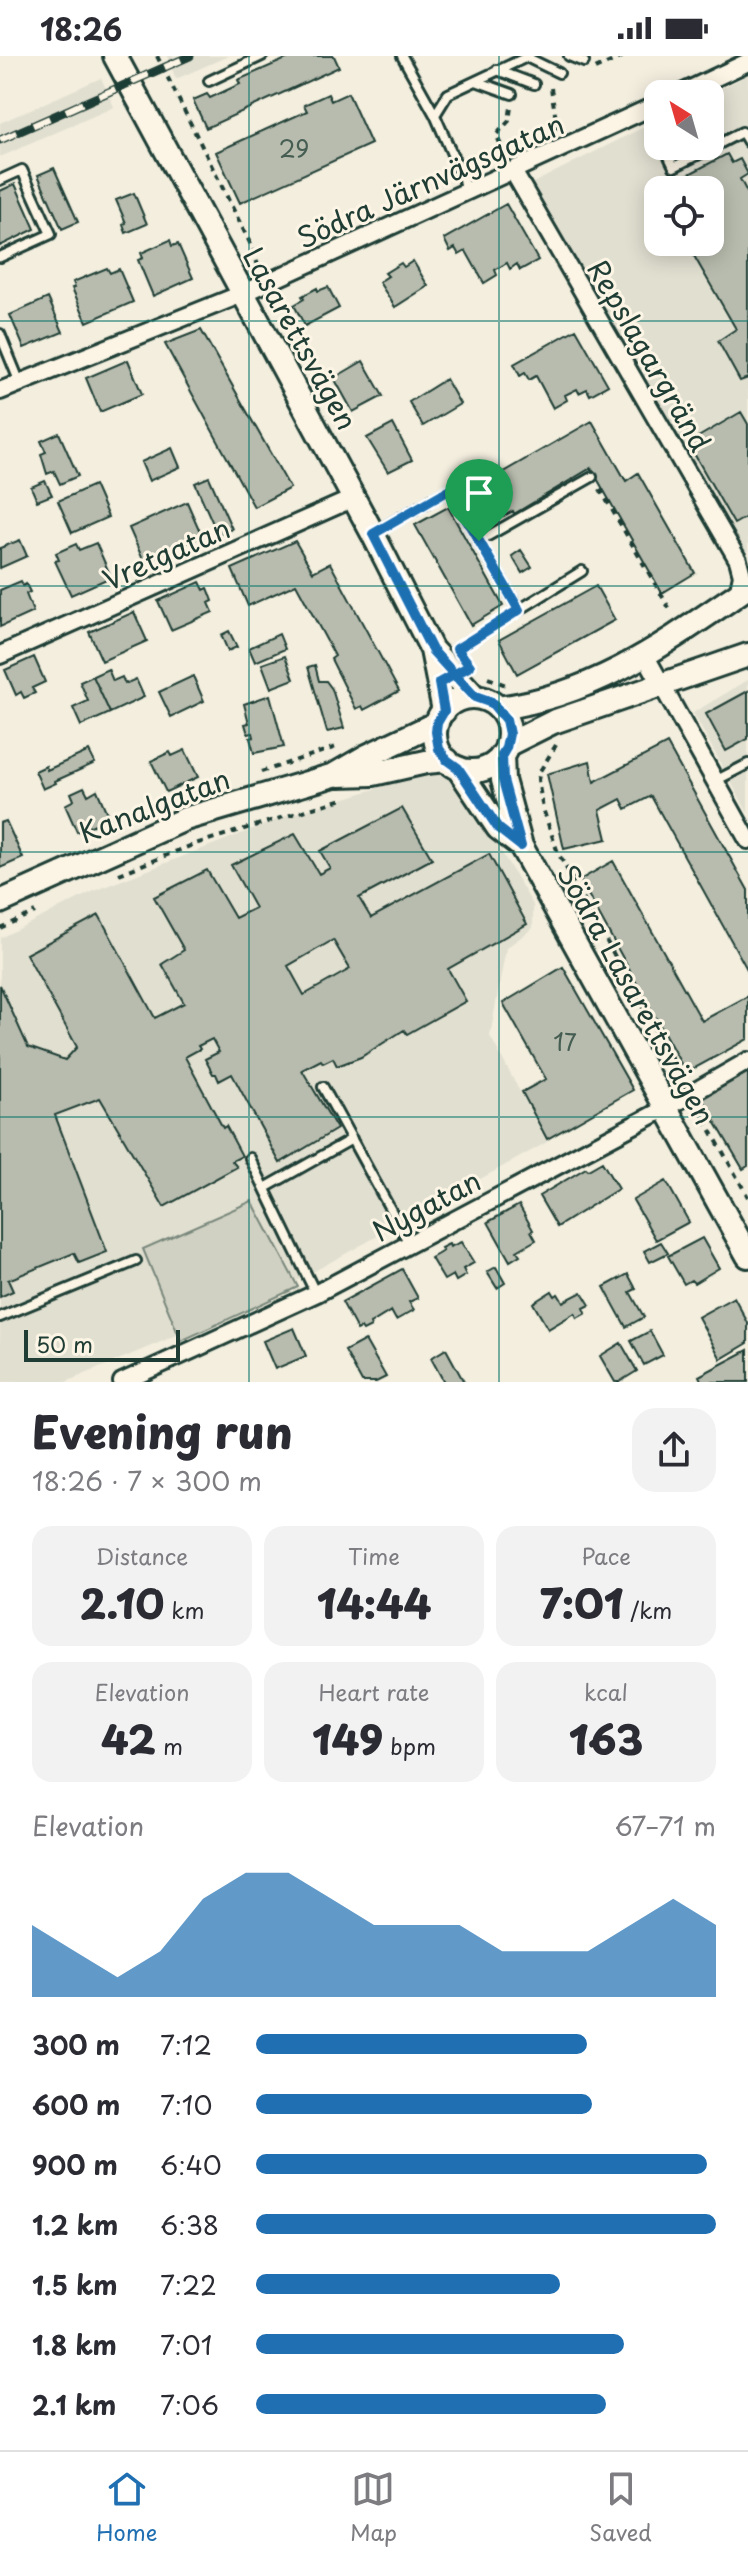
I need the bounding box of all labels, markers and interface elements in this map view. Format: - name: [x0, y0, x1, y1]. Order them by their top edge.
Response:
- text: 18:26: [40, 6, 122, 51]
- north arrow: [644, 80, 724, 160]
- map controls: [644, 80, 724, 256]
- street label: Södra Järnvägsgatan: [289, 102, 571, 258]
- house number: 29: [279, 130, 309, 166]
- button: locate: [644, 176, 724, 256]
- street label: Lasarettsvägen: [233, 239, 369, 437]
- street label: Repslagargränd: [578, 251, 722, 459]
- pin: [445, 459, 513, 541]
- icon: arrive: [457, 471, 501, 515]
- street label: Vretgatan: [95, 506, 237, 600]
- street label: Kanalgatan: [72, 756, 236, 854]
- street label: Södra Lasarettsvägen: [547, 856, 727, 1132]
- house number: 17: [553, 1023, 577, 1059]
- street label: Nygatan: [364, 1158, 488, 1252]
- scale bar: [24, 1326, 180, 1362]
- text: 50 m: [36, 1327, 93, 1360]
- text: Evening run: [32, 1398, 293, 1464]
- button: share: [632, 1408, 716, 1492]
- text: 18:26 · 7 × 300 m: [32, 1461, 262, 1500]
- text: Distance: [96, 1539, 188, 1572]
- text: Time: [348, 1539, 400, 1572]
- text: Pace: [581, 1539, 631, 1572]
- text: 2.10: [80, 1572, 164, 1633]
- text: 14:44: [317, 1572, 431, 1633]
- text: 7:01: [540, 1572, 623, 1633]
- text: km: [164, 1593, 204, 1626]
- text: /km: [623, 1593, 672, 1626]
- text: Elevation: [95, 1675, 189, 1708]
- text: Heart rate: [318, 1675, 430, 1708]
- text: kcal: [584, 1675, 628, 1708]
- text: 42: [101, 1708, 156, 1769]
- text: 149: [312, 1708, 383, 1769]
- text: 163: [569, 1708, 643, 1769]
- text: m: [156, 1729, 183, 1762]
- text: bpm: [383, 1729, 436, 1762]
- text: Elevation: [32, 1806, 144, 1845]
- text: 67–71 m: [614, 1806, 716, 1845]
- text: 300 m: [32, 2025, 120, 2064]
- text: 7:12: [160, 2025, 212, 2064]
- text: 600 m: [32, 2085, 120, 2124]
- text: 7:10: [160, 2085, 213, 2124]
- text: 900 m: [32, 2145, 118, 2184]
- text: 6:40: [160, 2145, 222, 2184]
- text: 1.2 km: [32, 2205, 118, 2244]
- text: 6:38: [160, 2205, 219, 2244]
- text: 1.5 km: [32, 2265, 118, 2304]
- text: 7:22: [160, 2265, 217, 2304]
- text: 1.8 km: [32, 2325, 117, 2364]
- text: 7:01: [160, 2325, 213, 2364]
- text: 2.1 km: [32, 2385, 116, 2424]
- text: 7:06: [160, 2385, 219, 2424]
- tab: Home: [96, 2467, 157, 2548]
- tab: Map: [350, 2467, 397, 2548]
- tab: Saved: [589, 2467, 652, 2548]

